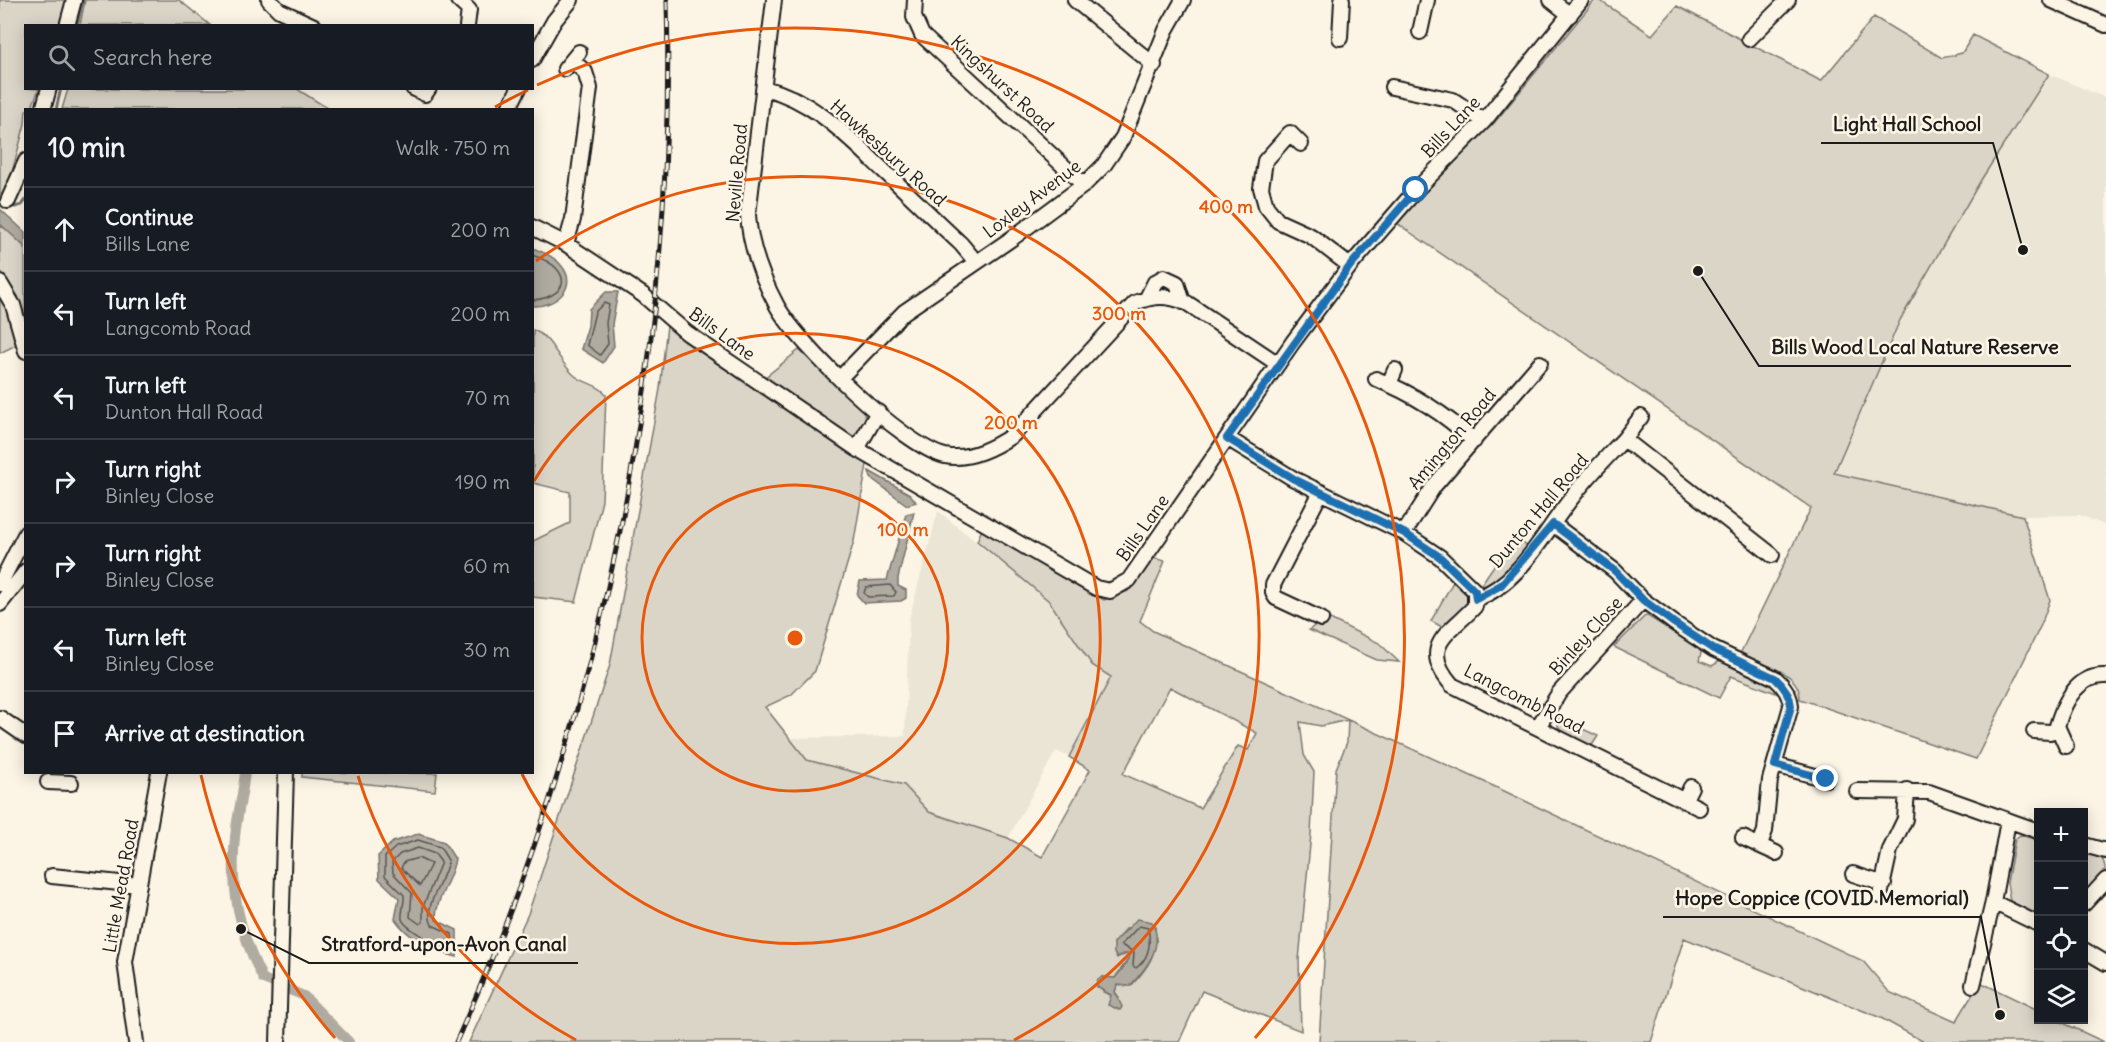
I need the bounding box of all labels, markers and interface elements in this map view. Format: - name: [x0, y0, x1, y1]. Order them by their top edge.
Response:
- search box: [24, 24, 534, 90]
- street label: Kingshurst Road: [946, 30, 1059, 138]
- icon: search: [45, 41, 78, 74]
- text: Search here: [93, 43, 212, 71]
- street label: Bills Lane: [1416, 91, 1485, 162]
- street label: Hawkesbury Road: [825, 94, 952, 211]
- callout: Light Hall School: [1821, 105, 1993, 143]
- text: Light Hall School: [1833, 111, 1981, 136]
- street label: Neville Road: [721, 122, 752, 223]
- text: 10 min: [48, 131, 125, 164]
- text: Walk · 750 m: [396, 135, 510, 160]
- street label: Loxley Avenue: [978, 154, 1085, 243]
- route start: [1402, 176, 1428, 202]
- text: 400 m: [1199, 195, 1253, 218]
- text: Continue: [105, 203, 194, 231]
- icon: ahead: [48, 213, 81, 246]
- text: 200 m: [450, 217, 510, 242]
- text: Bills Lane: [105, 231, 190, 256]
- text: Turn left: [105, 287, 186, 315]
- icon: left: [48, 297, 81, 330]
- text: 200 m: [450, 301, 510, 326]
- street label: Bills Lane: [685, 302, 760, 365]
- text: 300 m: [1092, 302, 1146, 325]
- text: Langcomb Road: [105, 315, 251, 340]
- callout: Bills Wood Local Nature Reserve: [1759, 328, 2071, 366]
- text: Bills Wood Local Nature Reserve: [1771, 334, 2059, 359]
- text: Turn left: [105, 371, 186, 399]
- icon: left: [48, 381, 81, 414]
- street label: Amington Road: [1403, 383, 1501, 494]
- text: 70 m: [465, 385, 510, 410]
- text: Dunton Hall Road: [105, 399, 263, 424]
- text: 200 m: [984, 411, 1038, 434]
- street label: Dunton Hall Road: [1484, 449, 1593, 573]
- text: Turn right: [105, 455, 201, 483]
- icon: right: [48, 465, 81, 498]
- text: 190 m: [455, 469, 510, 494]
- text: Binley Close: [105, 483, 214, 508]
- street label: Bills Lane: [1111, 490, 1174, 566]
- text: 100 m: [878, 518, 929, 541]
- text: Turn right: [105, 539, 201, 567]
- icon: right: [48, 549, 81, 582]
- text: 60 m: [463, 553, 510, 578]
- text: Binley Close: [105, 567, 214, 592]
- street label: Binley Close: [1544, 591, 1627, 680]
- text: Turn left: [105, 623, 186, 651]
- centre of rings: [785, 628, 805, 648]
- icon: left: [48, 633, 81, 666]
- text: 30 m: [463, 637, 510, 662]
- text: Binley Close: [105, 651, 214, 676]
- street label: Langcomb Road: [1460, 658, 1589, 739]
- icon: arrive: [48, 717, 81, 750]
- text: Arrive at destination: [105, 719, 305, 747]
- route end: [1812, 765, 1838, 791]
- map controls: [2034, 808, 2088, 1024]
- button: +: [2034, 808, 2088, 862]
- street label: Little Mead Road: [97, 817, 144, 955]
- button: −: [2034, 862, 2088, 916]
- callout: Hope Coppice (COVID Memorial): [1663, 879, 1981, 917]
- text: Hope Coppice (COVID Memorial): [1675, 885, 1969, 910]
- button: locate: [2034, 916, 2088, 970]
- callout: Stratford-upon-Avon Canal: [309, 925, 578, 963]
- text: Stratford-upon-Avon Canal: [321, 931, 567, 956]
- button: layers: [2034, 970, 2088, 1024]

